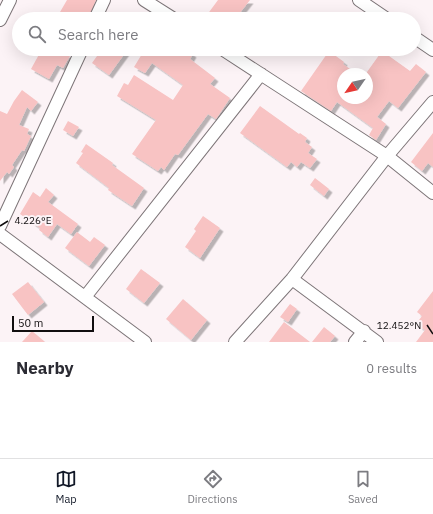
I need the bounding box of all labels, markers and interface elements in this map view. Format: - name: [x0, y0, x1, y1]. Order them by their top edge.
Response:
- search box: [12, 12, 421, 56]
- icon: search: [26, 23, 48, 45]
- text: Search here: [58, 25, 138, 44]
- north arrow: [337, 68, 373, 104]
- text: 4.226°E: [14, 214, 52, 227]
- scale bar: [12, 314, 94, 333]
- text: 50 m: [18, 316, 43, 330]
- text: 12.452°N: [377, 319, 421, 332]
- text: Nearby: [16, 357, 74, 379]
- text: 0 results: [366, 360, 417, 377]
- tab: Map: [55, 468, 77, 506]
- tab: Directions: [187, 468, 238, 506]
- tab: Saved: [348, 468, 378, 506]

